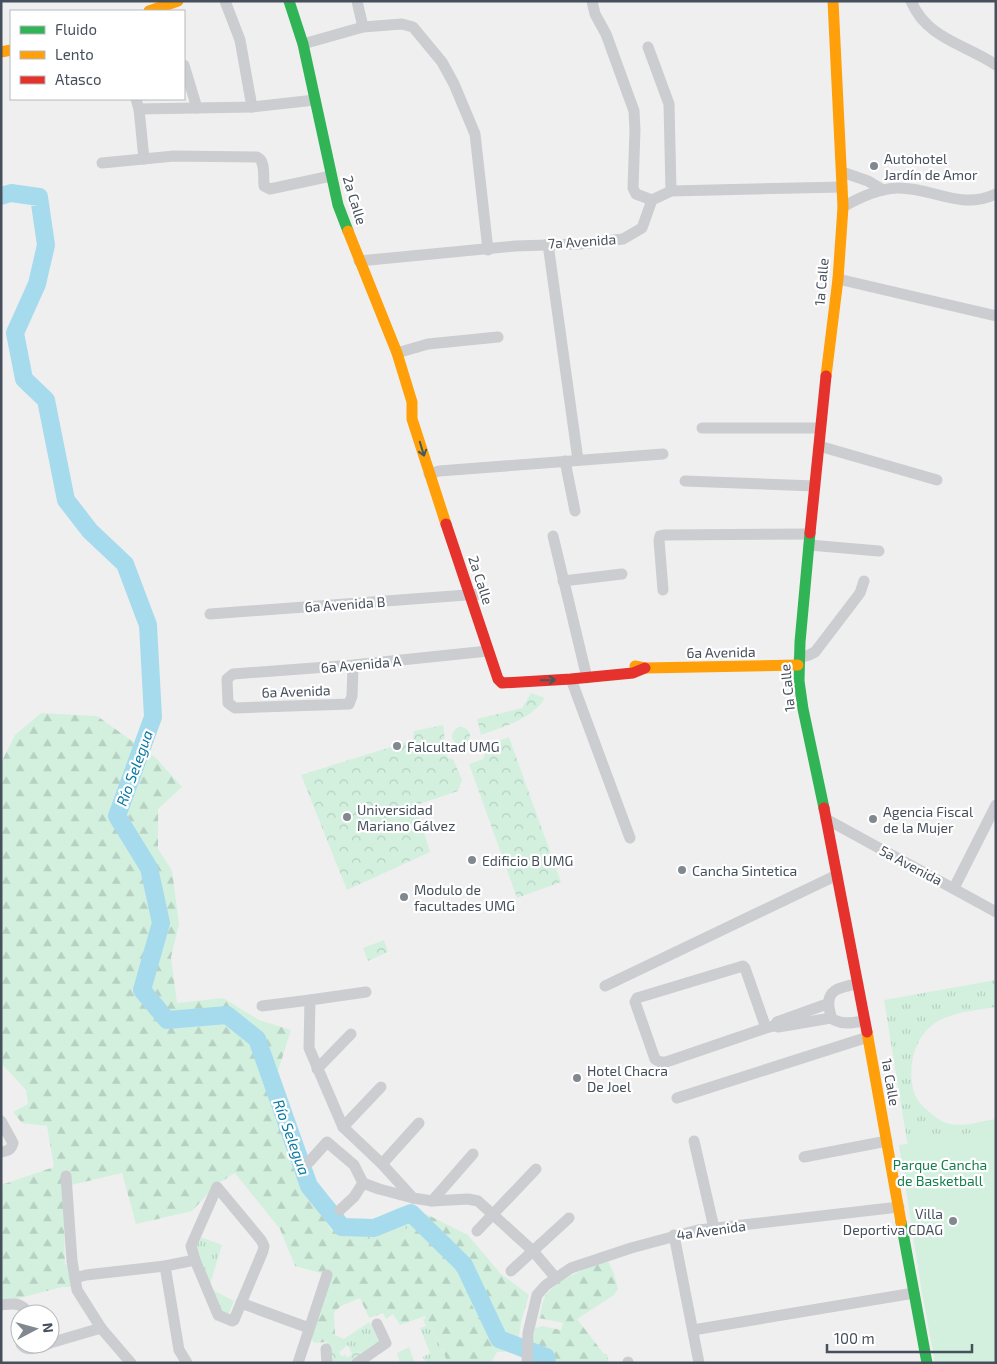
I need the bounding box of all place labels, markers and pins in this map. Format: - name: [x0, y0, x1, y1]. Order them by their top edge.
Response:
- place label: Autohotel Jardín de Amor: [884, 150, 978, 183]
- marker: Autohotel Jardín de Amor: [868, 160, 880, 172]
- place label: Falcultad UMG: [407, 738, 500, 755]
- marker: Falcultad UMG: [391, 740, 403, 752]
- place label: Universidad Mariano Gálvez: [357, 801, 455, 834]
- place label: Agencia Fiscal de la Mujer: [883, 803, 974, 836]
- marker: Universidad Mariano Gálvez: [341, 811, 353, 823]
- marker: Agencia Fiscal de la Mujer: [867, 813, 879, 825]
- place label: Edificio B UMG: [482, 852, 573, 869]
- marker: Edificio B UMG: [466, 854, 478, 866]
- place label: Cancha Sintetica: [692, 862, 797, 879]
- marker: Cancha Sintetica: [676, 864, 688, 876]
- place label: Modulo de facultades UMG: [414, 881, 515, 914]
- marker: Modulo de facultades UMG: [398, 891, 410, 903]
- place label: Hotel Chacra De Joel: [587, 1062, 668, 1095]
- marker: Hotel Chacra De Joel: [571, 1072, 583, 1084]
- place label: Villa Deportiva CDAG: [843, 1205, 943, 1238]
- marker: Villa Deportiva CDAG: [947, 1215, 959, 1227]

